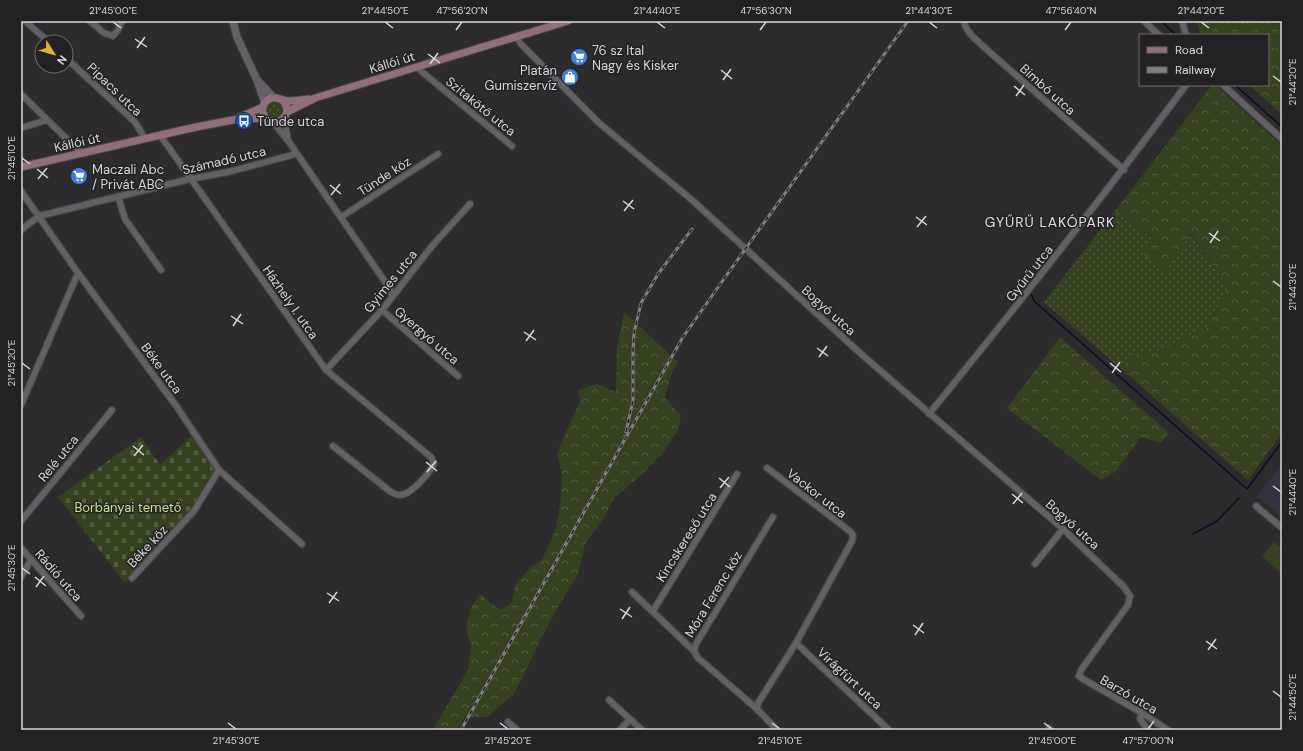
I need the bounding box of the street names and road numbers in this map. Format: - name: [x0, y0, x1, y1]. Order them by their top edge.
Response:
- street label: Kállói út: [367, 47, 417, 77]
- street label: Pipacs utca: [84, 59, 146, 120]
- street label: Bimbó utca: [1016, 60, 1079, 119]
- street label: Szitakötő utca: [442, 73, 519, 140]
- street label: Kállói út: [52, 129, 102, 156]
- street label: Számadó utca: [181, 143, 268, 178]
- street label: Tünde köz: [354, 153, 414, 200]
- street label: Gyűrű utca: [1002, 242, 1057, 305]
- street label: Gyimes utca: [360, 246, 421, 316]
- street label: Házhely I. utca: [259, 262, 322, 343]
- street label: Bogyó utca: [798, 282, 859, 339]
- street label: Gyergyó utca: [391, 303, 463, 368]
- street label: Béke utca: [137, 339, 186, 397]
- street label: Relé utca: [34, 431, 82, 485]
- street label: Vackor utca: [783, 465, 850, 522]
- street label: Kincskereső utca: [652, 489, 721, 585]
- street label: Bogyó utca: [1042, 496, 1103, 553]
- street label: Béke köz: [123, 522, 171, 571]
- street label: Rádió utca: [31, 546, 86, 605]
- street label: Móra Ferenc köz: [681, 548, 746, 641]
- street label: Virágfürt utca: [813, 644, 886, 713]
- street label: Barzó utca: [1097, 671, 1161, 718]

